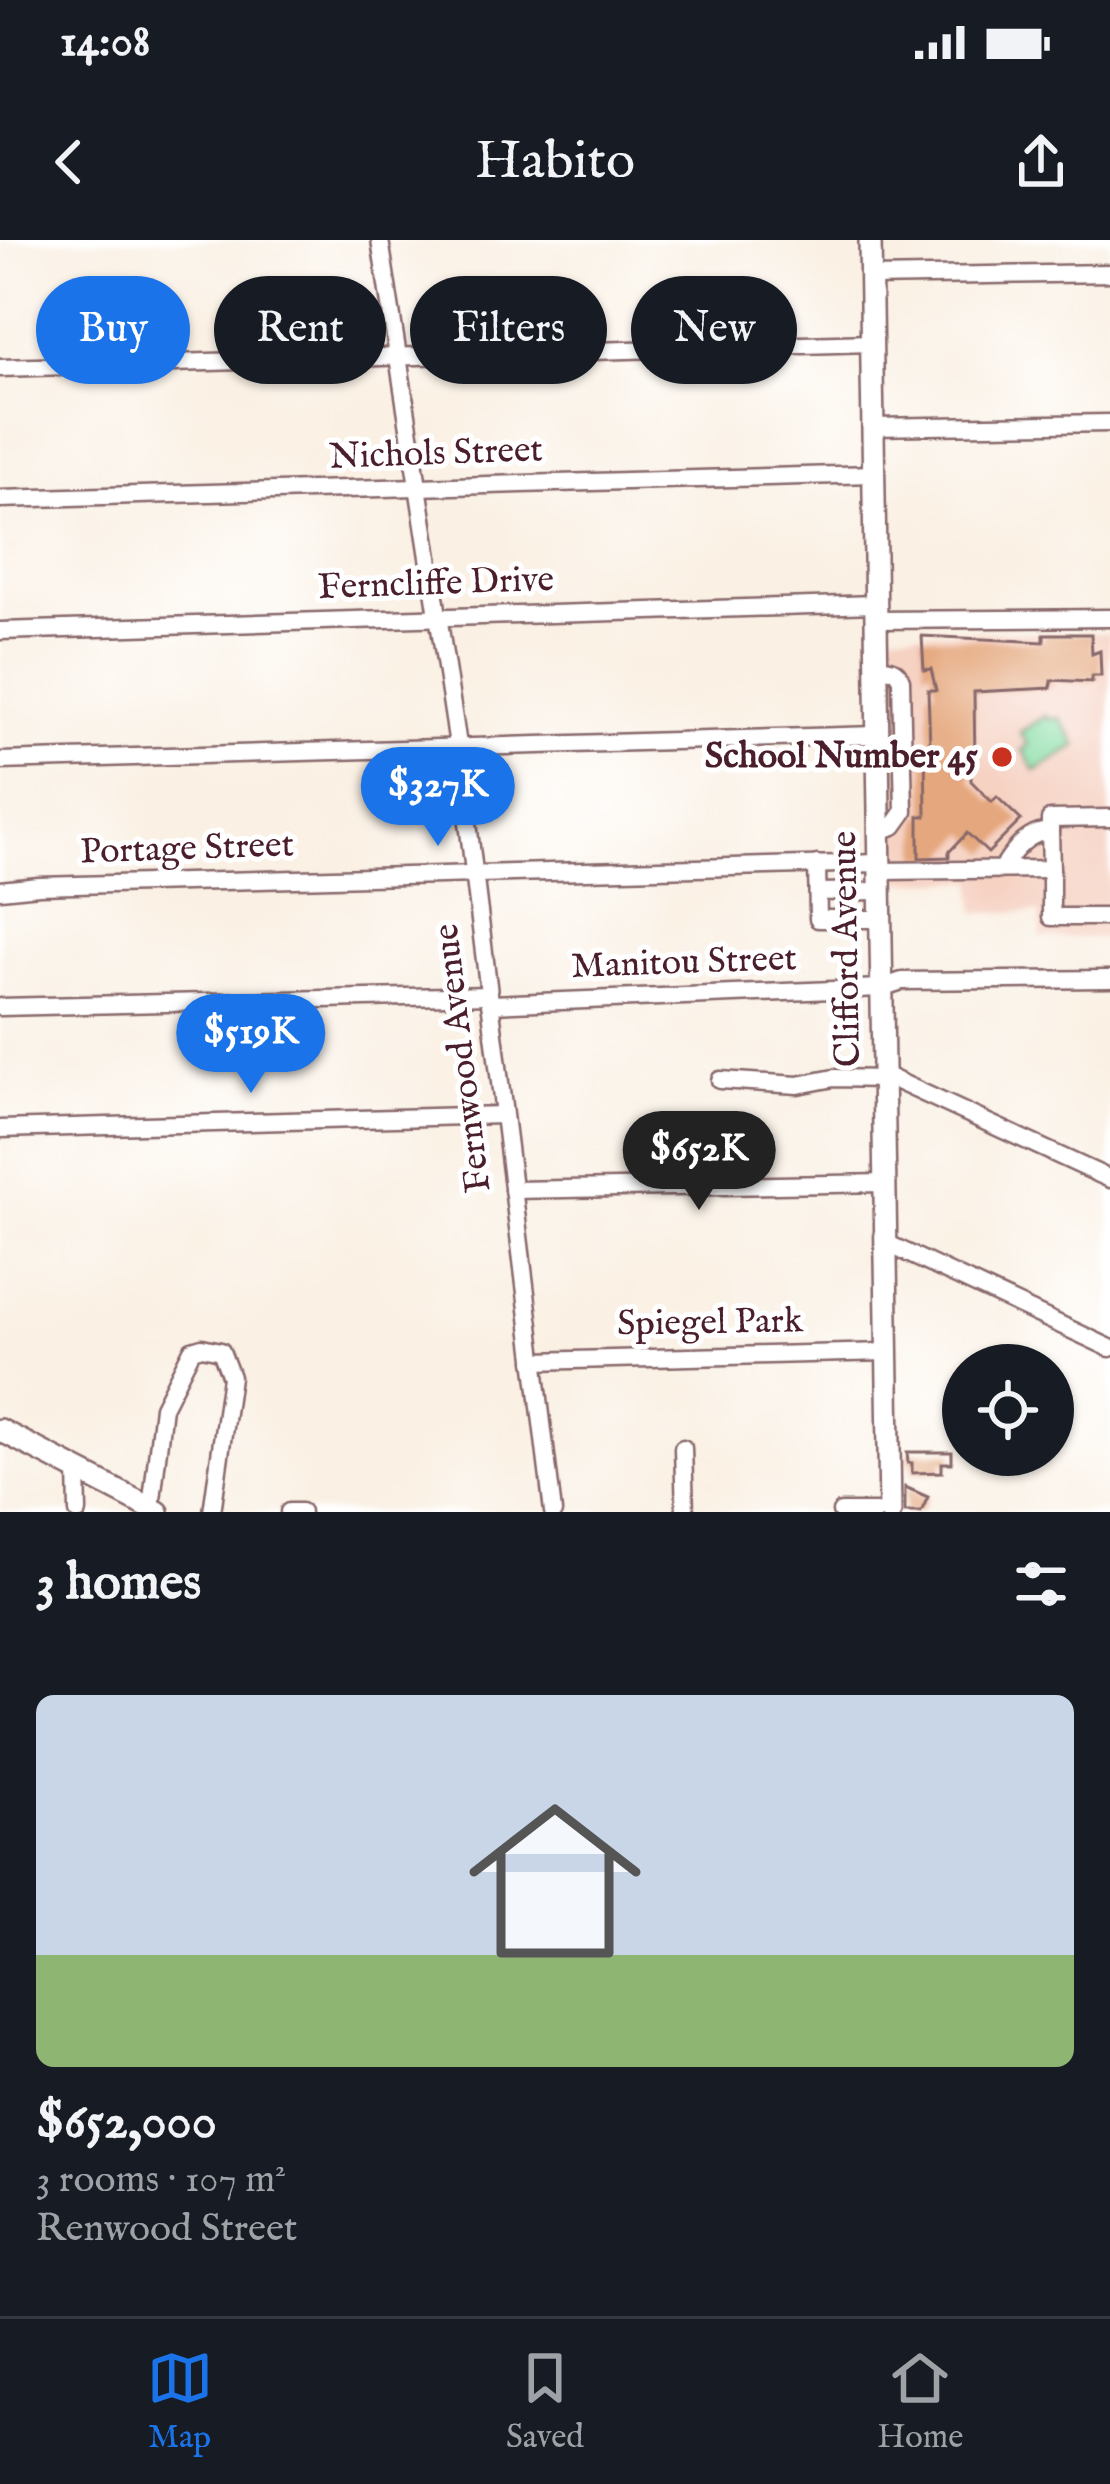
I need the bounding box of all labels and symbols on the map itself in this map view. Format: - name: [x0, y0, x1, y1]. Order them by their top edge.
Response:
- street label: Nichols Street: [328, 427, 544, 481]
- street label: Ferncliffe Drive: [317, 557, 555, 611]
- place label: School Number 45: [705, 734, 978, 780]
- marker: School Number 45: [989, 744, 1015, 770]
- pin: $327K: [354, 747, 522, 849]
- street label: Portage Street: [79, 822, 295, 876]
- street label: Clifford Avenue: [822, 831, 872, 1067]
- street label: Fernwood Avenue: [424, 921, 502, 1195]
- street label: Manitou Street: [570, 936, 798, 990]
- pin: $519K: [167, 994, 335, 1096]
- pin: $652K: [615, 1111, 783, 1213]
- street label: Spiegel Park: [617, 1298, 804, 1348]

